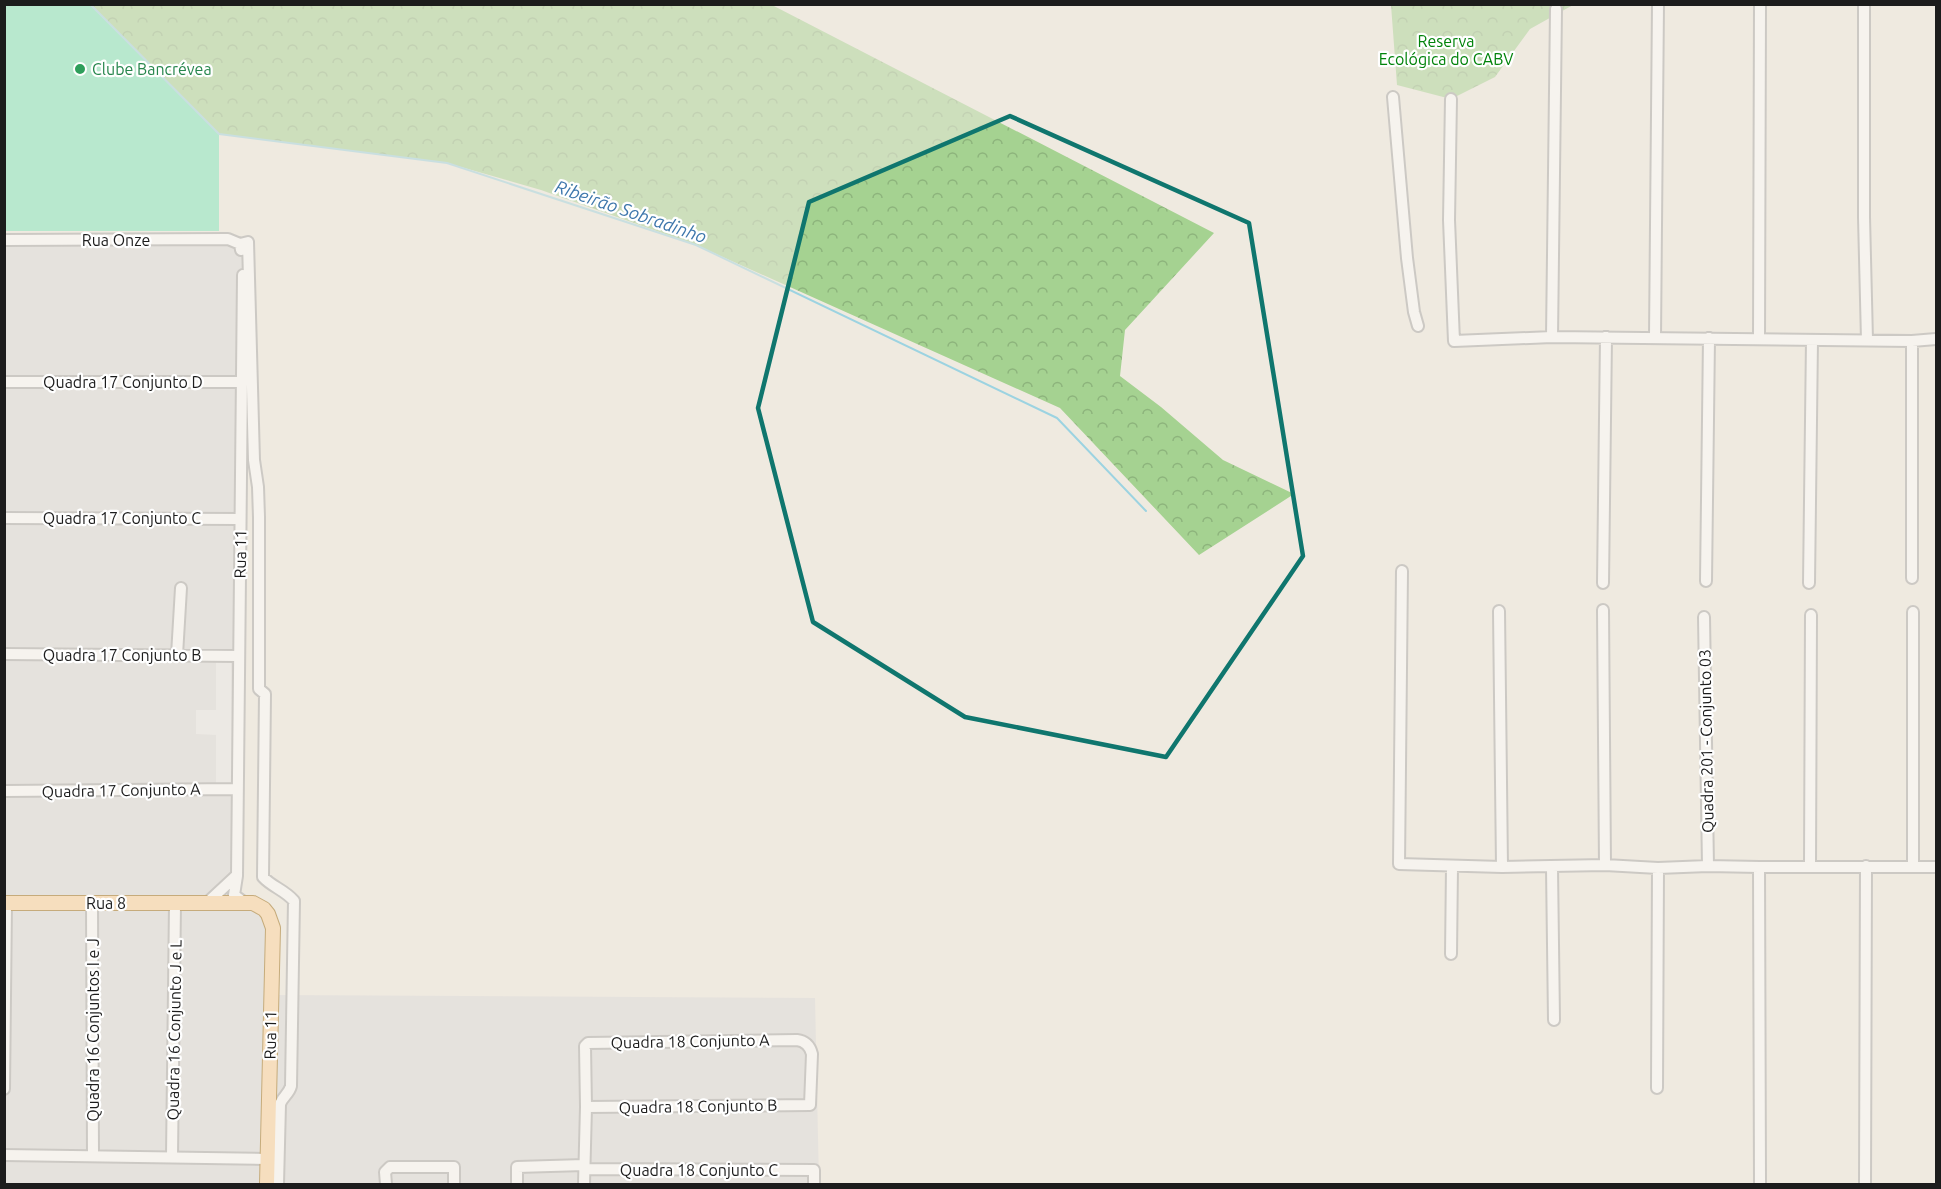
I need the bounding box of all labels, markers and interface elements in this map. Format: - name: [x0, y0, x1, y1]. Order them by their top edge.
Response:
- park label: Reserva Ecológica do CABV: [1379, 32, 1513, 68]
- place label: Clube Bancrévea: [92, 60, 212, 78]
- marker: Clube Bancrévea: [73, 62, 87, 76]
- water label: Ribeirão Sobradinho: [553, 176, 710, 246]
- street label: Rua Onze: [82, 231, 150, 249]
- street label: Quadra 17 Conjunto D: [43, 373, 203, 391]
- street label: Quadra 17 Conjunto C: [43, 509, 201, 527]
- street label: Rua 11: [231, 529, 249, 579]
- street label: Quadra 17 Conjunto B: [43, 646, 201, 664]
- street label: Quadra 201 - Conjunto 03: [1695, 649, 1717, 833]
- street label: Quadra 17 Conjunto A: [41, 780, 201, 800]
- street label: Rua 8: [86, 894, 126, 912]
- street label: Quadra 16 Conjuntos I e J: [84, 938, 102, 1122]
- street label: Quadra 16 Conjunto J e L: [163, 940, 185, 1120]
- street label: Rua 11: [261, 1010, 279, 1060]
- street label: Quadra 18 Conjunto A: [610, 1031, 770, 1051]
- street label: Quadra 18 Conjunto B: [619, 1096, 777, 1116]
- street label: Quadra 18 Conjunto C: [620, 1161, 778, 1179]

